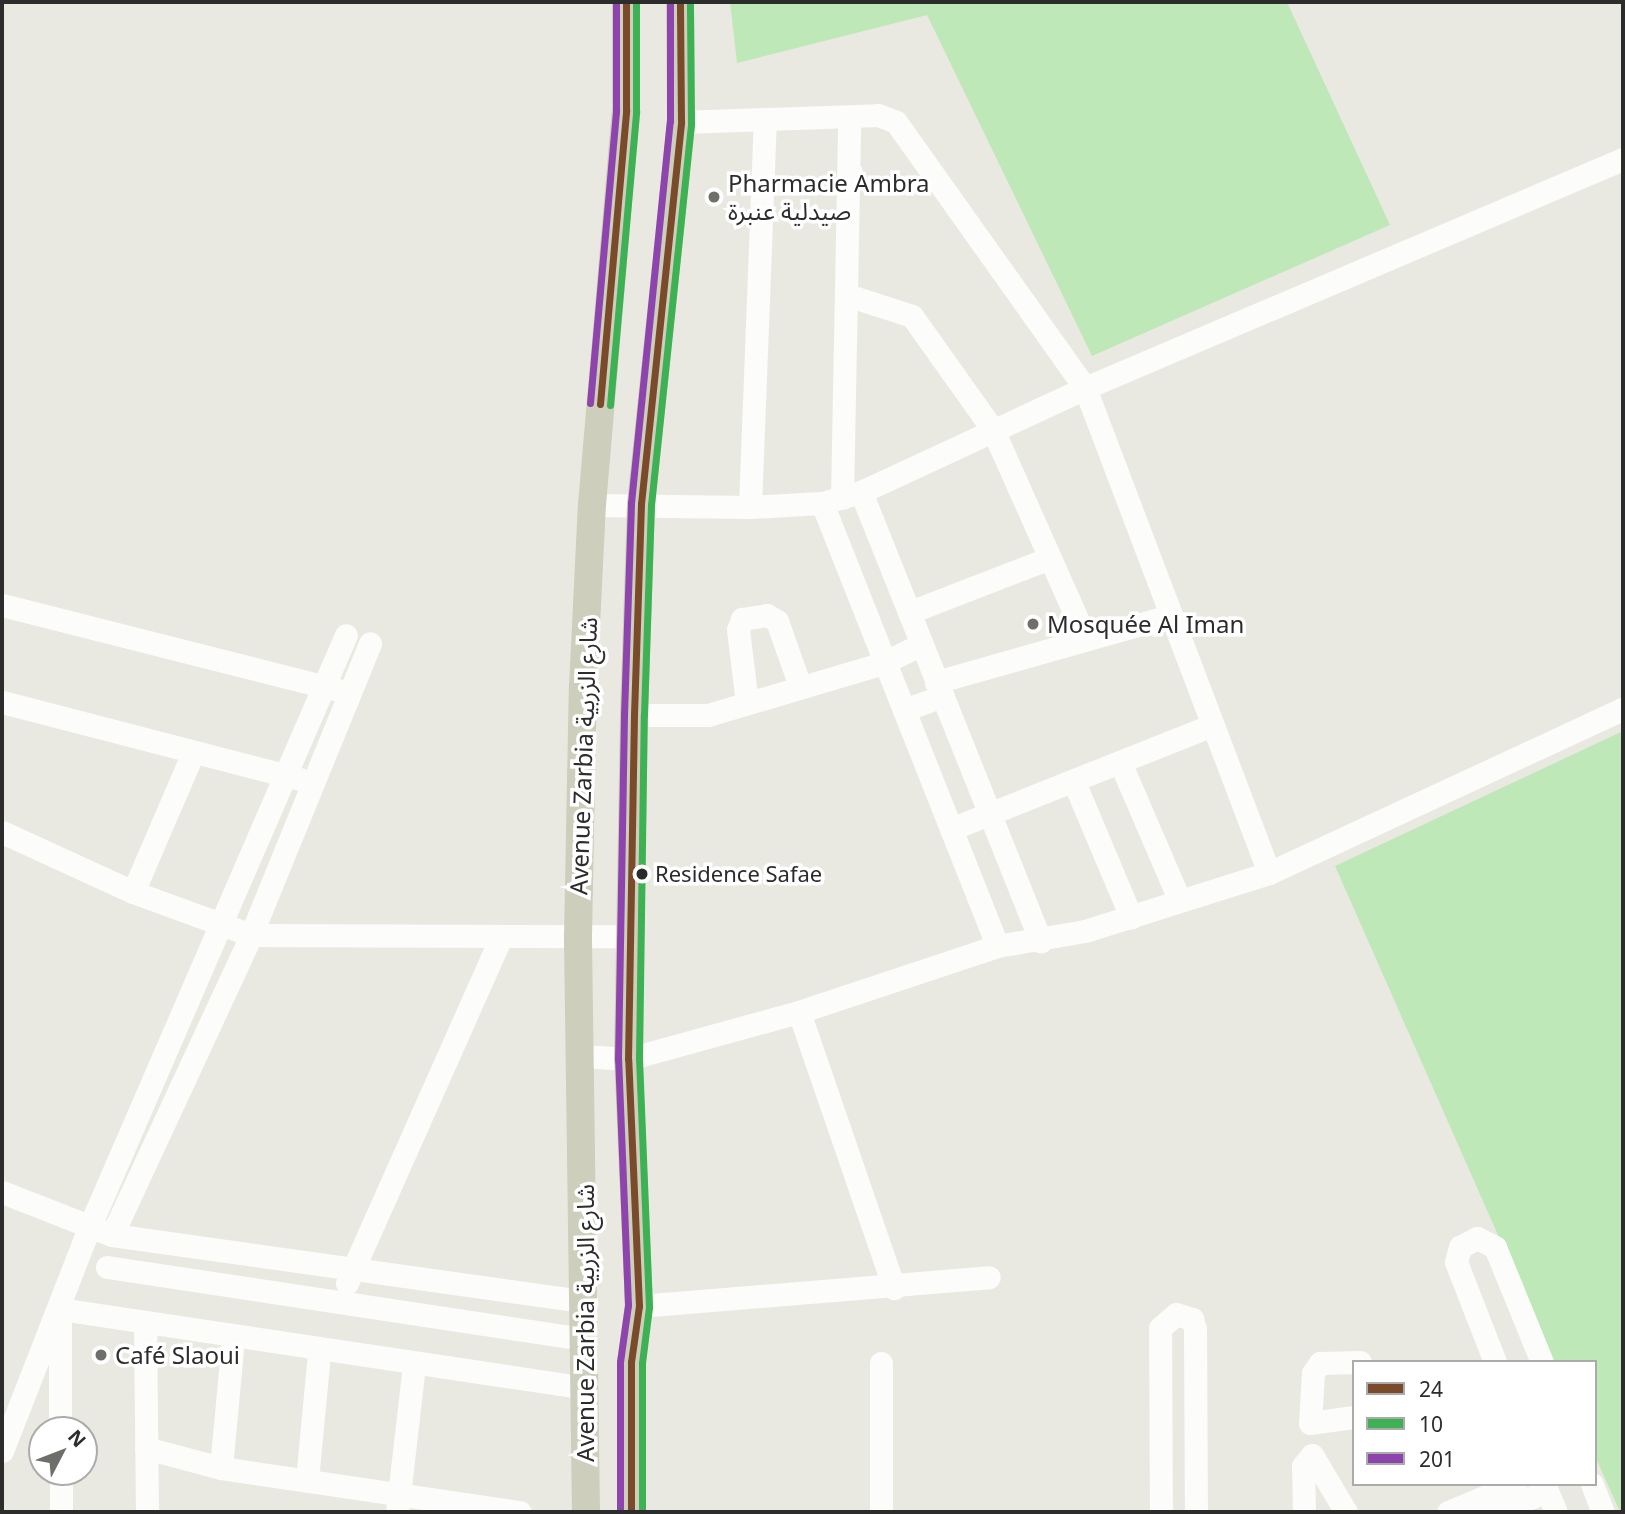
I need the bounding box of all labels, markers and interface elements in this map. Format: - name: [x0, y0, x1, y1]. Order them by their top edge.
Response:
- place label: Pharmacie Ambra صيدلية عنبرة: [728, 169, 930, 225]
- marker: Pharmacie Ambra صيدلية عنبرة: [706, 189, 722, 205]
- place label: Mosquée Al Iman: [1047, 610, 1244, 638]
- marker: Mosquée Al Iman: [1025, 616, 1041, 632]
- street label: Avenue Zarbia شارع الزربية: [564, 617, 602, 895]
- place label: Residence Safae: [655, 861, 822, 887]
- marker: Residence Safae: [635, 867, 649, 881]
- street label: Avenue Zarbia شارع الزربية: [571, 1184, 599, 1462]
- place label: Café Slaoui: [115, 1341, 240, 1369]
- marker: Café Slaoui: [93, 1347, 109, 1363]
- legend: [1352, 1360, 1597, 1486]
- text: 24: [1419, 1375, 1443, 1403]
- text: 10: [1419, 1410, 1443, 1438]
- north arrow: [28, 1416, 98, 1486]
- text: N: [62, 1424, 92, 1453]
- text: 201: [1419, 1445, 1455, 1473]

